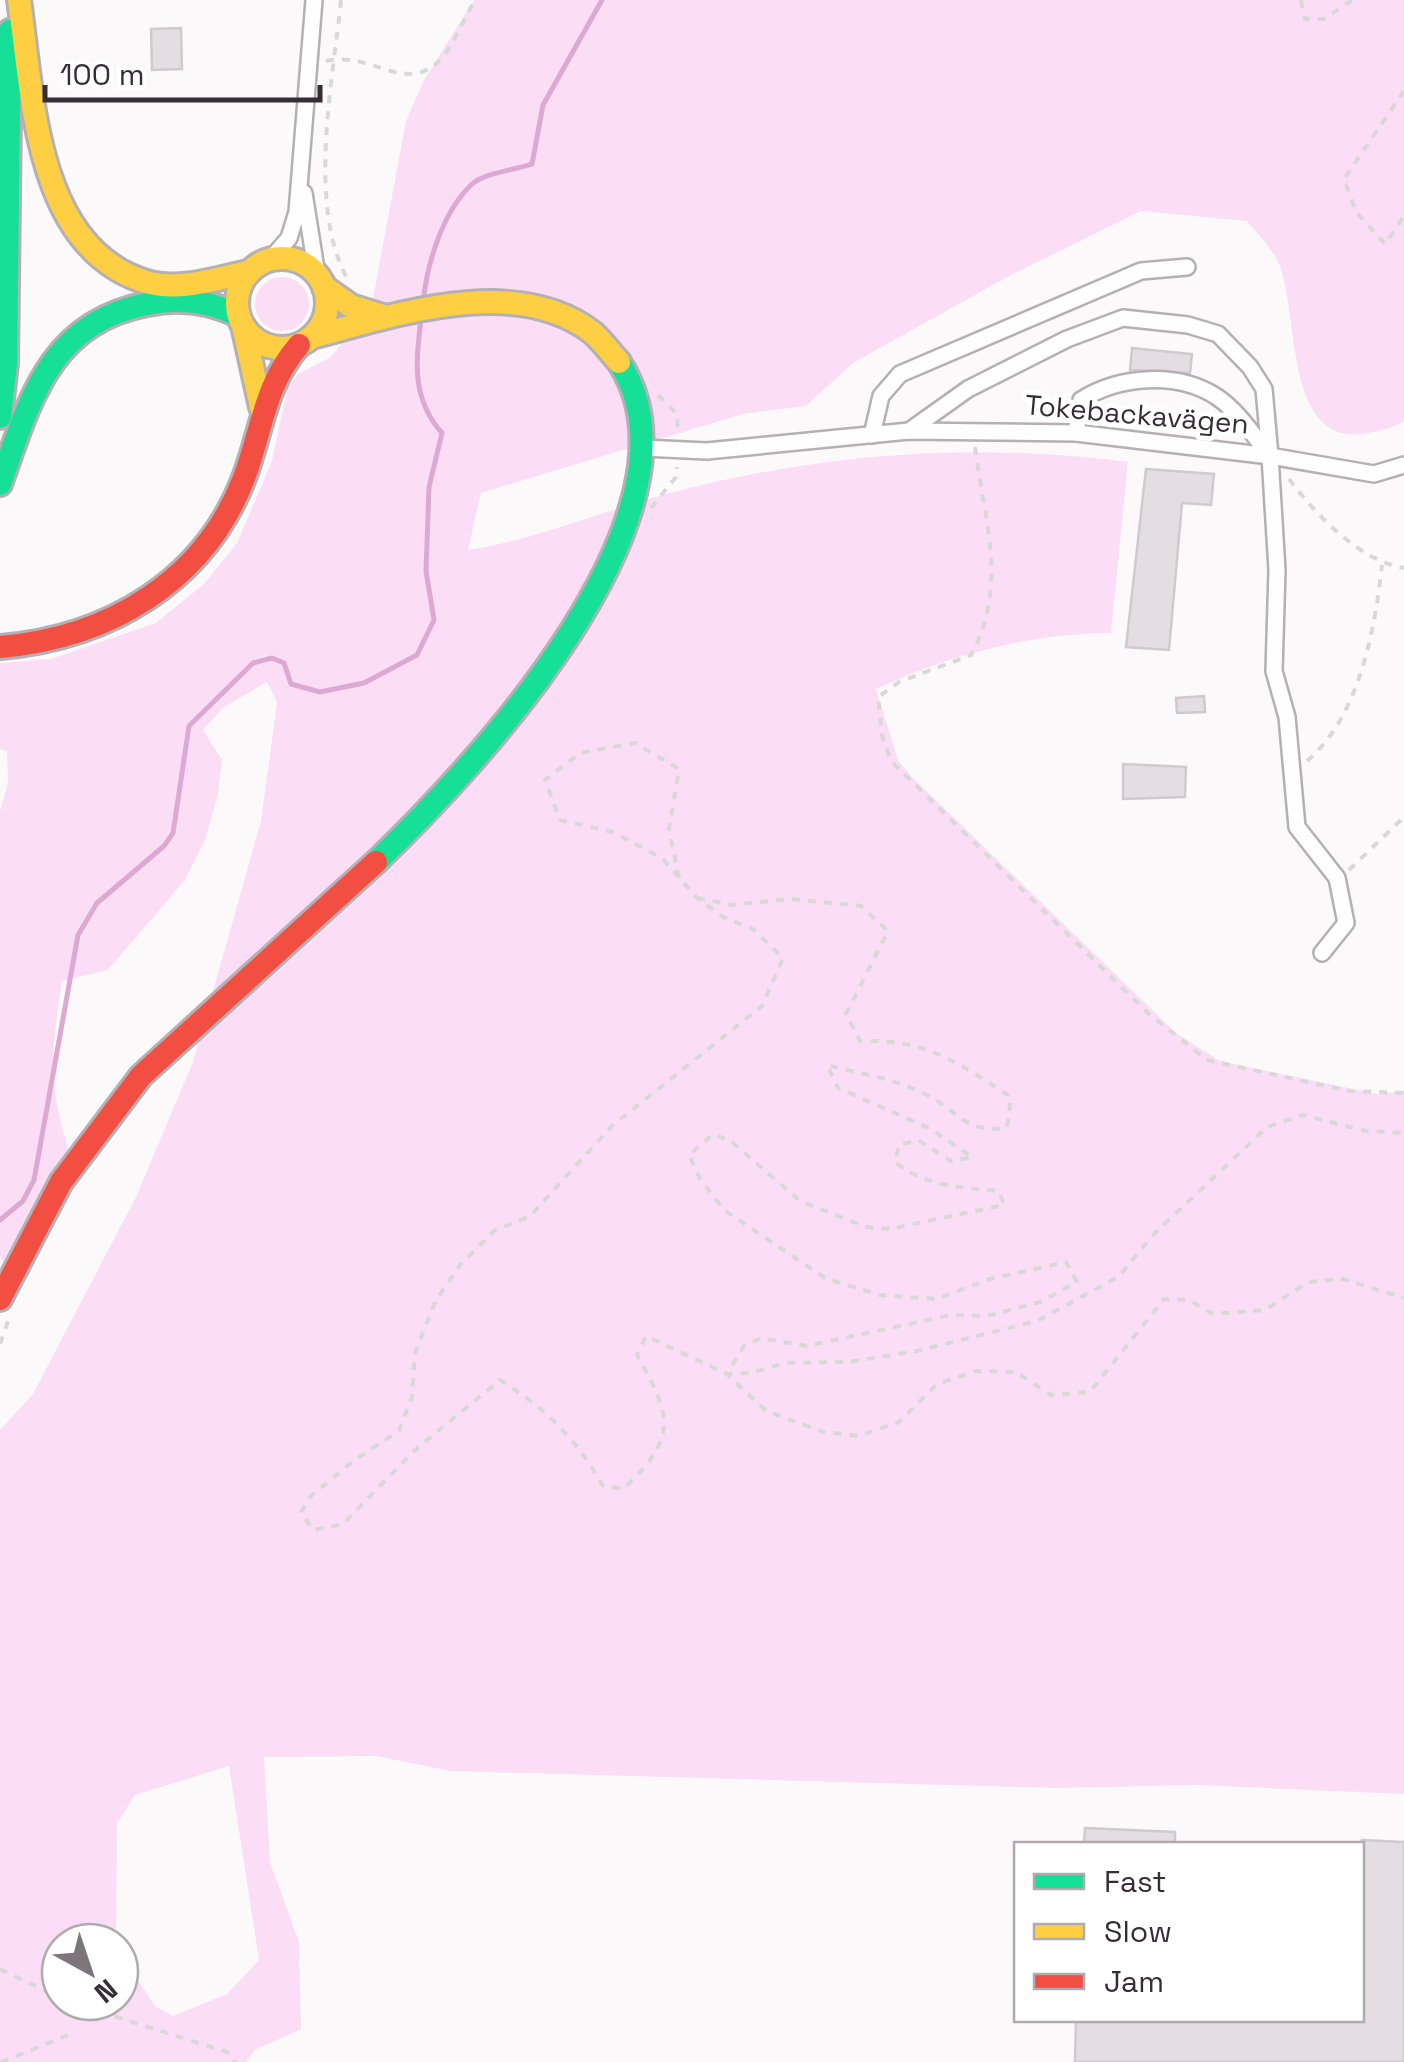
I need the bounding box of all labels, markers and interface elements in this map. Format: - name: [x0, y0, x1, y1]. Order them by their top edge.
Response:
- scale bar: [45, 40, 320, 102]
- text: 100 m: [60, 55, 145, 94]
- street label: Tokebackavägen: [1024, 386, 1250, 442]
- legend: [1014, 1842, 1364, 2022]
- text: Fast: [1104, 1862, 1166, 1901]
- text: Slow: [1104, 1912, 1172, 1951]
- north arrow: [40, 1922, 140, 2022]
- text: Jam: [1104, 1962, 1164, 2001]
- text: N: [87, 1971, 125, 2011]

